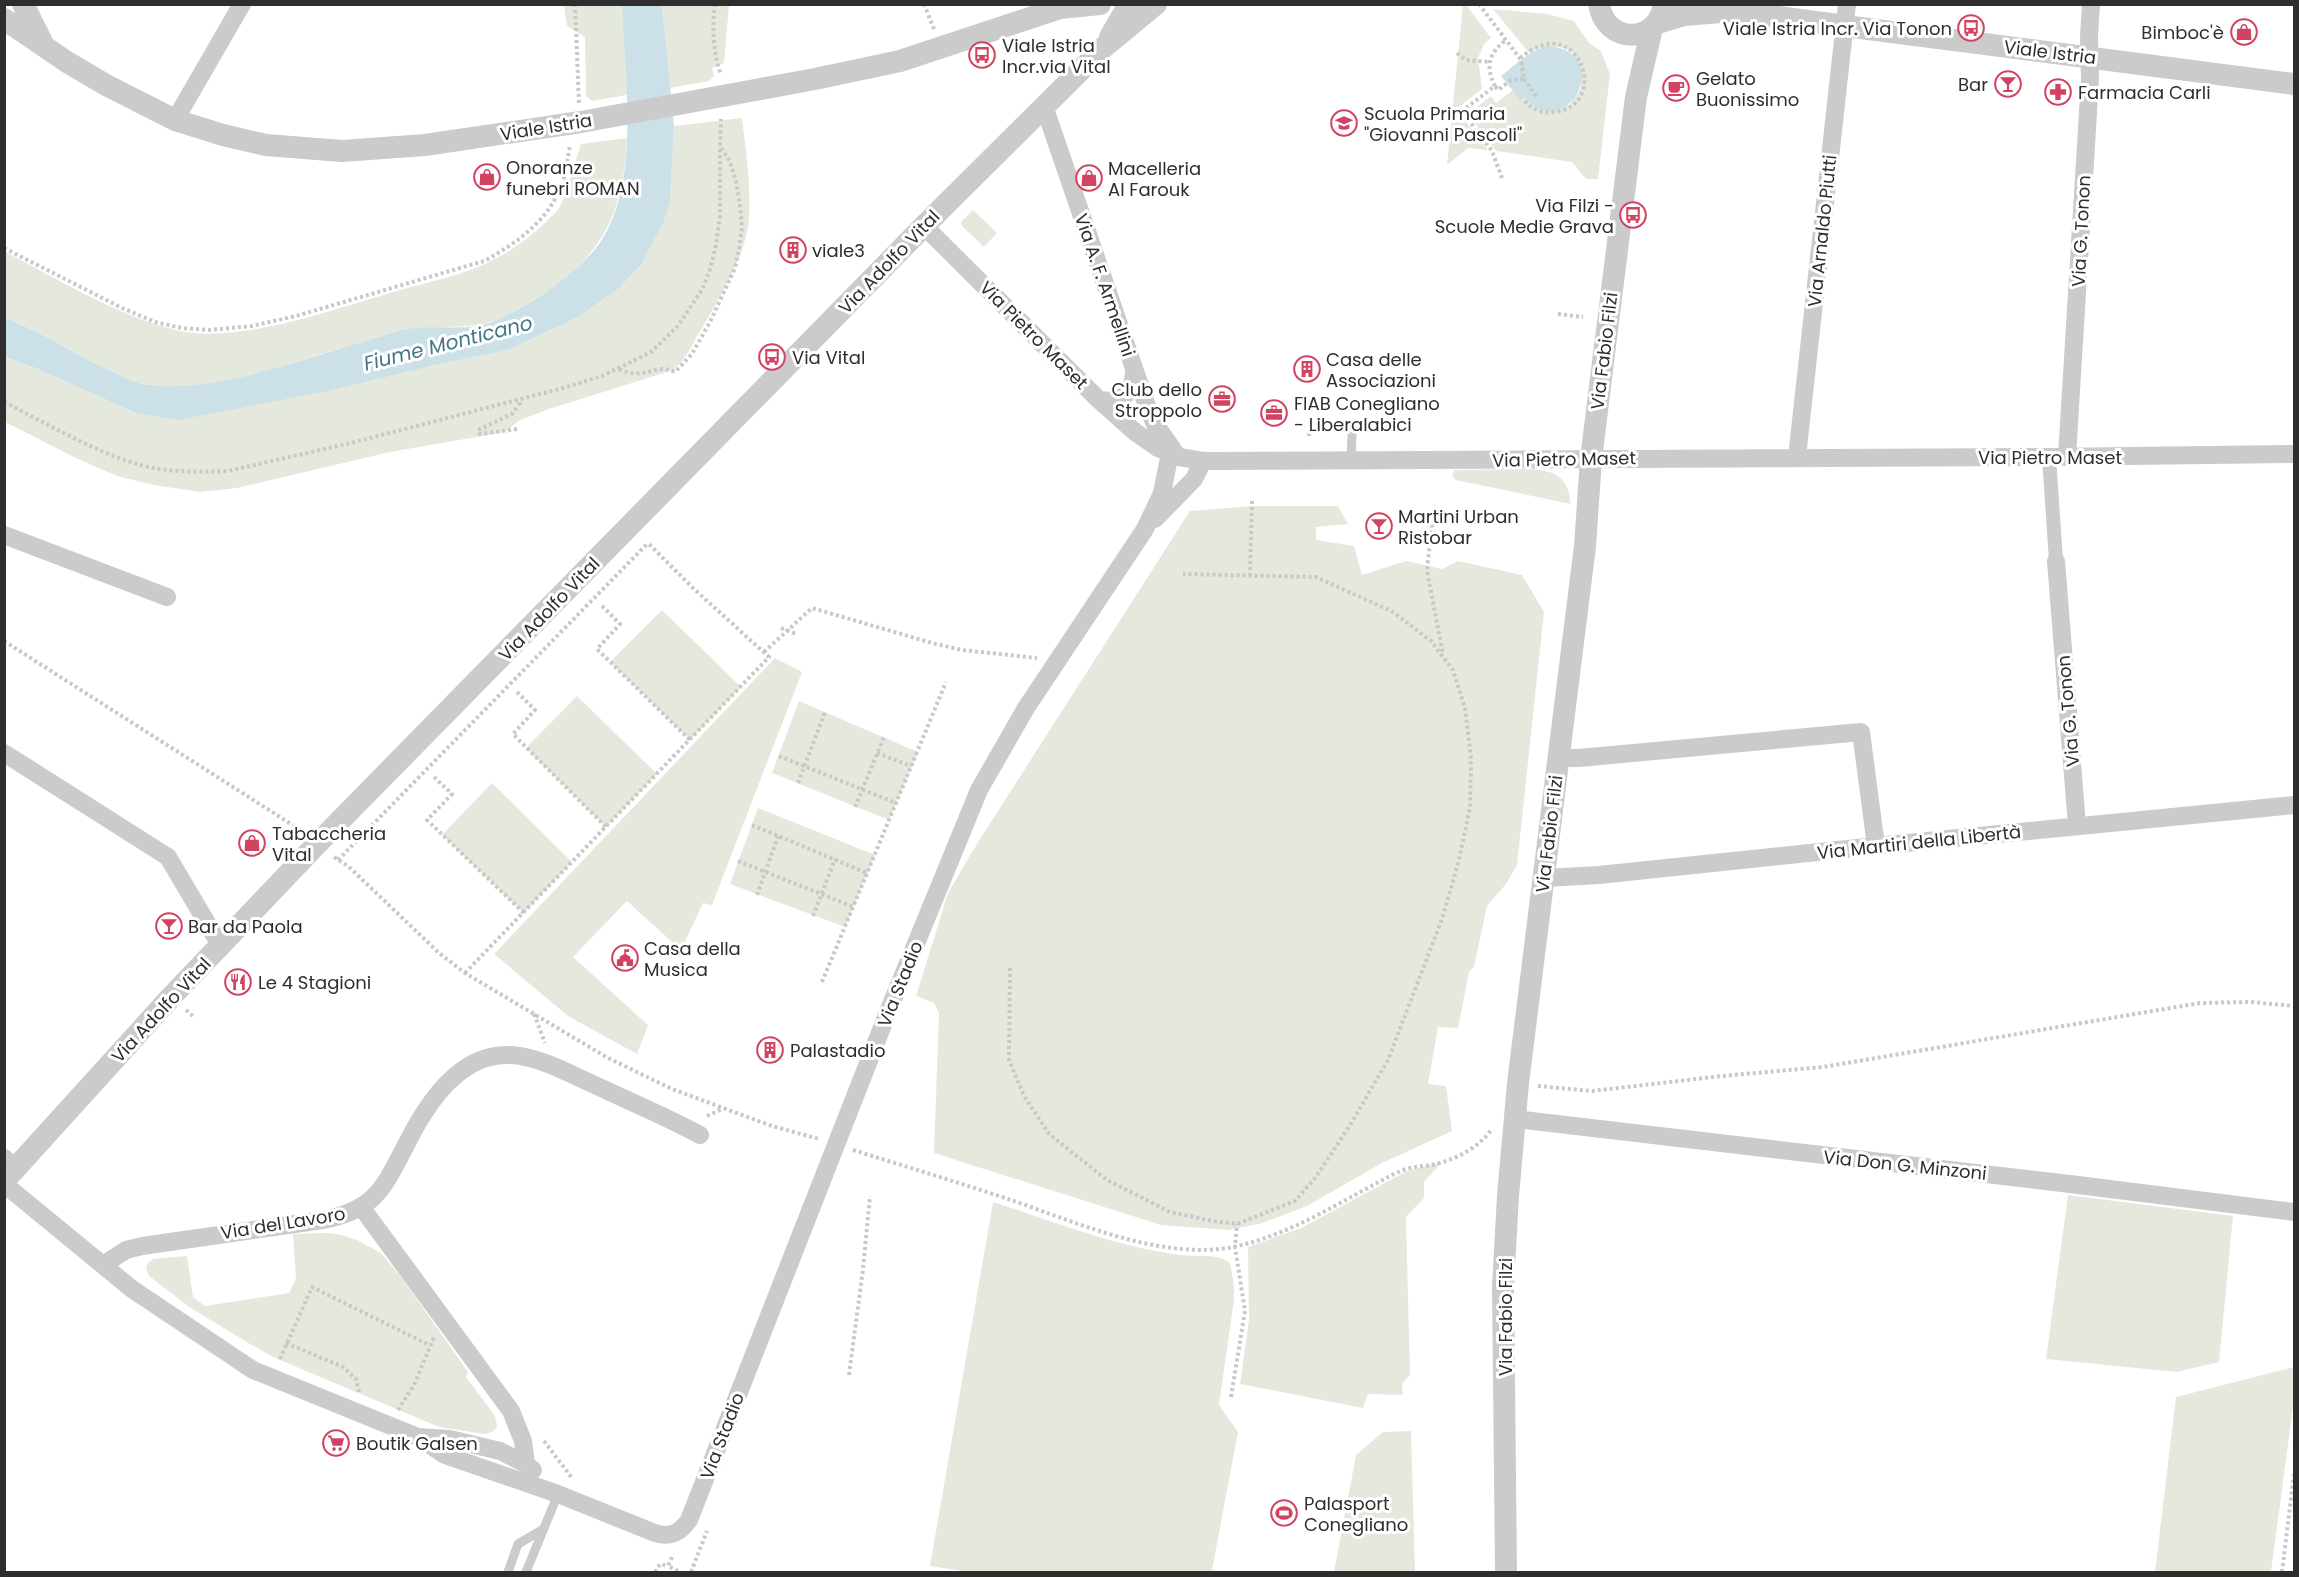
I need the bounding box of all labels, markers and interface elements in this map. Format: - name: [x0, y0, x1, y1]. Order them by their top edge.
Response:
- bus stop icon: Viale Istria Incr. Via Tonon: [1956, 13, 1986, 43]
- place label: Viale Istria Incr. Via Tonon: [1723, 16, 1952, 41]
- shop icon: Bimboc'è: [2229, 17, 2259, 47]
- place label: Bimboc'è: [2141, 20, 2224, 45]
- place label: Viale Istria Incr.via Vital: [1002, 33, 1111, 79]
- street label: Viale Istria: [2002, 34, 2098, 70]
- bus stop icon: Viale Istria Incr.via Vital: [967, 40, 997, 70]
- place label: Gelato Buonissimo: [1696, 66, 1799, 112]
- bar icon: Bar: [1993, 69, 2023, 99]
- place label: Bar: [1958, 72, 1988, 97]
- cafe icon: Gelato Buonissimo: [1661, 73, 1691, 103]
- pharmacy icon: Farmacia Carli: [2043, 77, 2073, 107]
- place label: Farmacia Carli: [2078, 80, 2211, 105]
- place label: Scuola Primaria "Giovanni Pascoli": [1364, 101, 1522, 147]
- street label: Viale Istria: [498, 107, 594, 147]
- school or university icon: Scuola Primaria "Giovanni Pascoli": [1329, 108, 1359, 138]
- street label: Via Arnaldo Piutti: [1802, 154, 1842, 308]
- place label: Onoranze funebri ROMAN: [506, 155, 640, 201]
- place label: Macelleria Al Farouk: [1108, 156, 1201, 202]
- shop icon: Onoranze funebri ROMAN: [472, 162, 502, 192]
- shop icon: Macelleria Al Farouk: [1074, 163, 1104, 193]
- street label: Via G. Tonon: [2066, 174, 2096, 288]
- place label: Via Filzi - Scuole Medie Grava: [1435, 193, 1614, 239]
- bus stop icon: Via Filzi - Scuole Medie Grava: [1618, 200, 1648, 230]
- street label: Via Adolfo Vital: [833, 204, 945, 320]
- street label: Via A. F. Armellini: [1069, 210, 1141, 360]
- building icon: viale3: [778, 235, 808, 265]
- place label: viale3: [812, 238, 865, 263]
- street label: Via Pietro Maset: [974, 275, 1094, 395]
- street label: Via Fabio Filzi: [1584, 291, 1624, 411]
- water label: Fiume Monticano: [361, 308, 535, 378]
- bus stop icon: Via Vital: [757, 342, 787, 372]
- place label: Via Vital: [792, 345, 865, 370]
- place label: Casa delle Associazioni: [1326, 347, 1436, 393]
- building icon: Casa delle Associazioni: [1292, 354, 1322, 384]
- place label: Club dello Stroppolo: [1111, 377, 1202, 423]
- office icon: Club dello Stroppolo: [1207, 384, 1237, 414]
- place label: FIAB Conegliano - Liberalabici: [1294, 391, 1440, 437]
- office icon: FIAB Conegliano - Liberalabici: [1259, 398, 1289, 428]
- street label: Via Pietro Maset: [1492, 445, 1636, 473]
- street label: Via Pietro Maset: [1978, 445, 2122, 470]
- place label: Martini Urban Ristobar: [1398, 504, 1519, 550]
- bar icon: Martini Urban Ristobar: [1364, 511, 1394, 541]
- street label: Via Adolfo Vital: [493, 551, 605, 667]
- street label: Via G. Tonon: [2051, 654, 2085, 768]
- street label: Via Fabio Filzi: [1529, 774, 1569, 894]
- street label: Via Martiri della Libertà: [1816, 819, 2022, 865]
- place label: Tabaccheria Vital: [272, 821, 386, 867]
- shop icon: Tabaccheria Vital: [237, 828, 267, 858]
- bar icon: Bar da Paola: [154, 911, 184, 941]
- place label: Bar da Paola: [188, 914, 303, 939]
- place label: Casa della Musica: [644, 936, 741, 982]
- street label: Via Stadio: [871, 937, 929, 1031]
- public building icon: Casa della Musica: [610, 943, 640, 973]
- street label: Via Adolfo Vital: [106, 952, 216, 1068]
- restaurant icon: Le 4 Stagioni: [223, 967, 253, 997]
- place label: Le 4 Stagioni: [258, 970, 371, 995]
- building icon: Palastadio: [755, 1035, 785, 1065]
- place label: Palastadio: [790, 1038, 885, 1063]
- street label: Via Don G. Minzoni: [1822, 1144, 1988, 1186]
- street label: Via del Lavoro: [219, 1201, 347, 1245]
- street label: Via Fabio Filzi: [1493, 1258, 1518, 1376]
- street label: Via Stadio: [694, 1389, 750, 1483]
- supermarket icon: Boutik Galsen: [321, 1428, 351, 1458]
- place label: Boutik Galsen: [356, 1431, 478, 1456]
- place label: Palasport Conegliano: [1304, 1491, 1408, 1537]
- sports icon: Palasport Conegliano: [1269, 1498, 1299, 1528]

